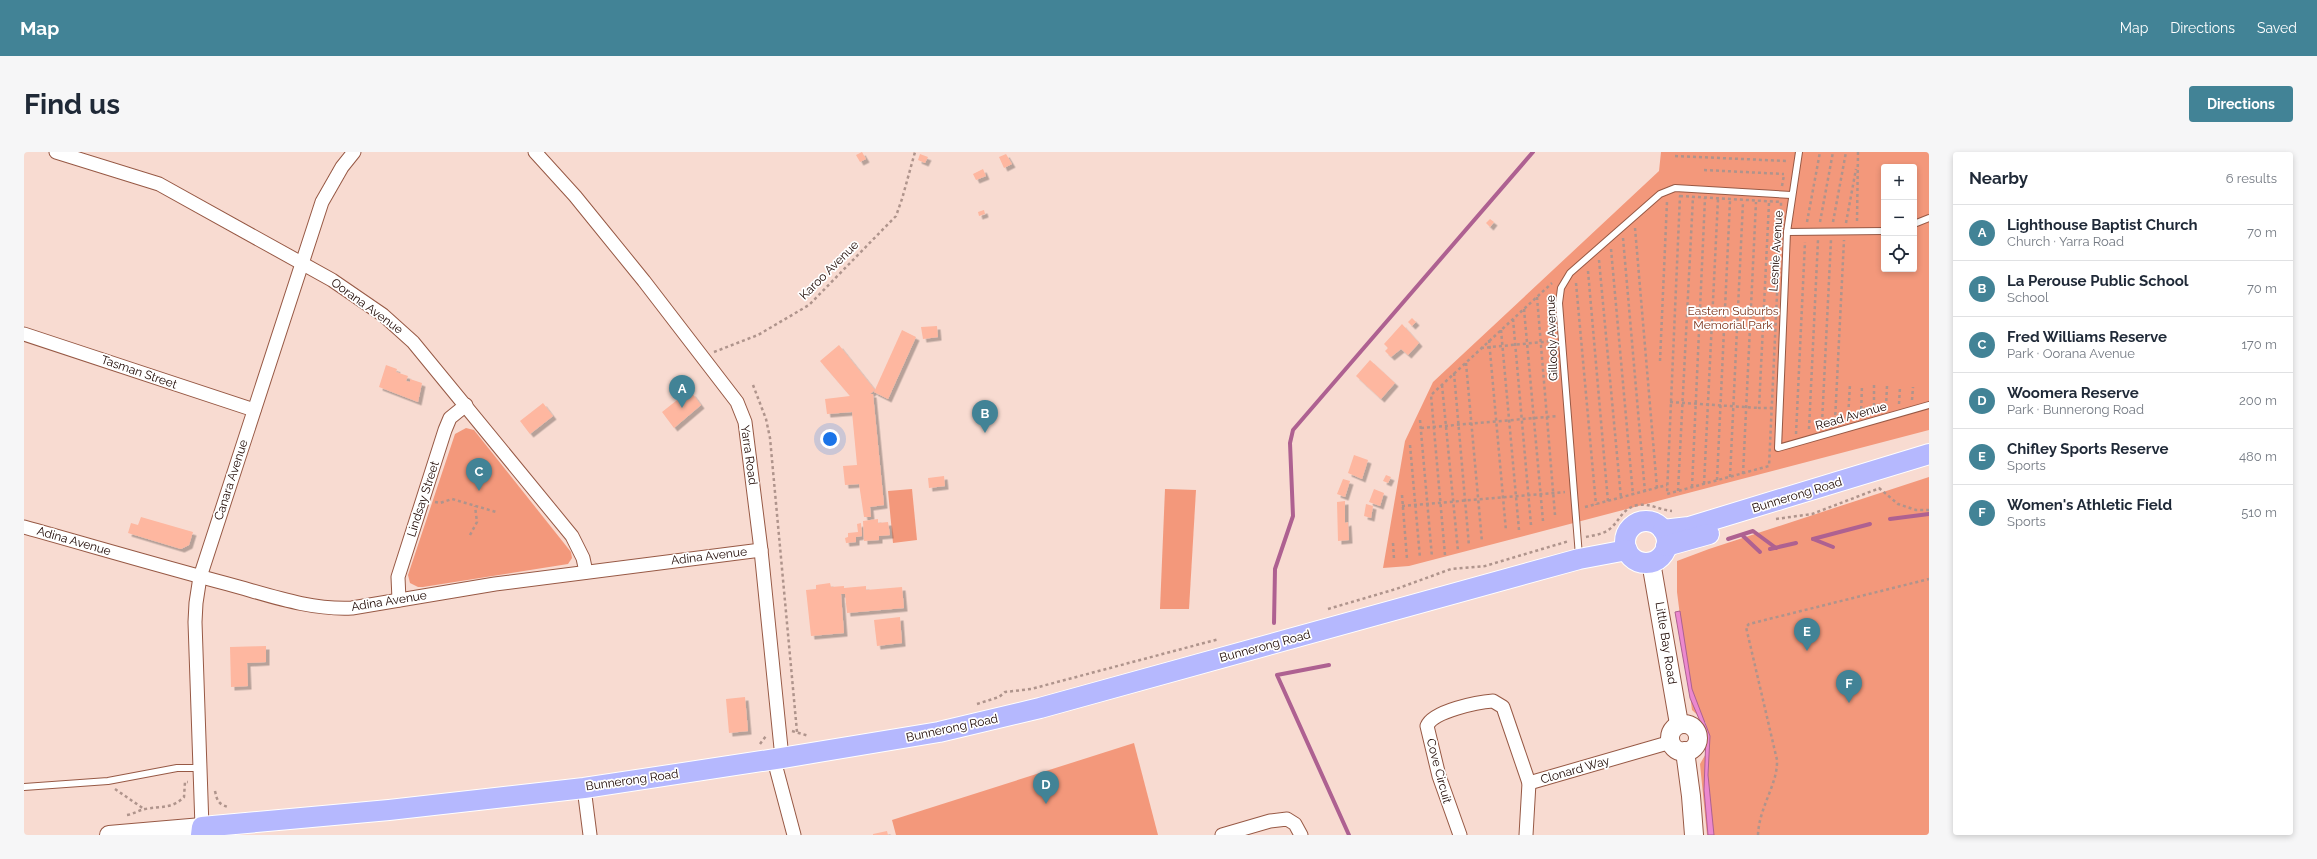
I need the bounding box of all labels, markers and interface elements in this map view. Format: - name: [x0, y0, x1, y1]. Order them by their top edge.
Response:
- text: Map: [20, 17, 59, 39]
- text: Map: [2120, 20, 2148, 36]
- text: Directions: [2170, 20, 2235, 36]
- text: Saved: [2257, 20, 2297, 36]
- button: Directions: [2189, 86, 2293, 122]
- text: Find us: [24, 88, 120, 121]
- map controls: [1881, 164, 1917, 272]
- button: +: [1881, 164, 1917, 200]
- text: Nearby: [1969, 168, 2028, 188]
- text: 6 results: [2226, 171, 2277, 186]
- button: −: [1881, 200, 1917, 236]
- street label: Lesnie Avenue: [1766, 210, 1786, 292]
- text: Lighthouse Baptist Church: [2007, 216, 2198, 234]
- text: A: [1978, 225, 1986, 240]
- text: 70 m: [2247, 225, 2277, 240]
- text: Church · Yarra Road: [2007, 234, 2124, 249]
- button: locate: [1881, 236, 1917, 272]
- street label: Karoo Avenue: [797, 238, 861, 302]
- text: La Perouse Public School: [2007, 272, 2189, 290]
- street label: Oorana Avenue: [328, 275, 406, 337]
- text: B: [1978, 281, 1986, 296]
- text: 70 m: [2247, 281, 2277, 296]
- text: School: [2007, 290, 2049, 305]
- street label: Gillooly Avenue: [1544, 295, 1560, 381]
- park label: Eastern Suburbs Memorial Park: [1687, 304, 1779, 332]
- text: Fred Williams Reserve: [2007, 328, 2167, 346]
- text: C: [1978, 337, 1986, 352]
- text: 170 m: [2241, 337, 2277, 352]
- text: Park · Oorana Avenue: [2007, 346, 2135, 361]
- street label: Tasman Street: [99, 352, 179, 392]
- pin: A: [669, 375, 695, 408]
- text: Woomera Reserve: [2007, 384, 2139, 402]
- text: D: [1977, 393, 1987, 408]
- text: 200 m: [2239, 393, 2277, 408]
- street label: Read Avenue: [1814, 399, 1888, 433]
- pin: B: [972, 400, 998, 433]
- text: Park · Bunnerong Road: [2007, 402, 2144, 417]
- street label: Yarra Road: [738, 424, 760, 486]
- your location: [820, 429, 840, 449]
- street label: Canara Avenue: [211, 438, 251, 522]
- text: Chifley Sports Reserve: [2007, 440, 2168, 458]
- text: E: [1978, 449, 1986, 464]
- text: 480 m: [2239, 449, 2277, 464]
- pin: C: [466, 458, 492, 491]
- text: Sports: [2007, 458, 2046, 473]
- street label: Lindsay Street: [404, 459, 442, 539]
- street label: Bunnerong Road: [1750, 475, 1844, 515]
- text: Women's Athletic Field: [2007, 496, 2172, 514]
- text: F: [1978, 505, 1986, 520]
- text: 510 m: [2241, 505, 2277, 520]
- text: Sports: [2007, 514, 2046, 529]
- street label: Adina Avenue: [35, 524, 113, 558]
- street label: Adina Avenue: [670, 544, 748, 568]
- street label: Adina Avenue: [350, 588, 428, 614]
- street label: Little Bay Road: [1653, 601, 1679, 685]
- pin: E: [1794, 618, 1820, 651]
- street label: Bunnerong Road: [1218, 627, 1312, 665]
- pin: F: [1836, 670, 1862, 703]
- street label: Bunnerong Road: [905, 711, 999, 745]
- street label: Cove Circuit: [1424, 737, 1454, 805]
- street label: Clonard Way: [1539, 753, 1612, 787]
- street label: Bunnerong Road: [585, 767, 679, 793]
- pin: D: [1033, 771, 1059, 804]

